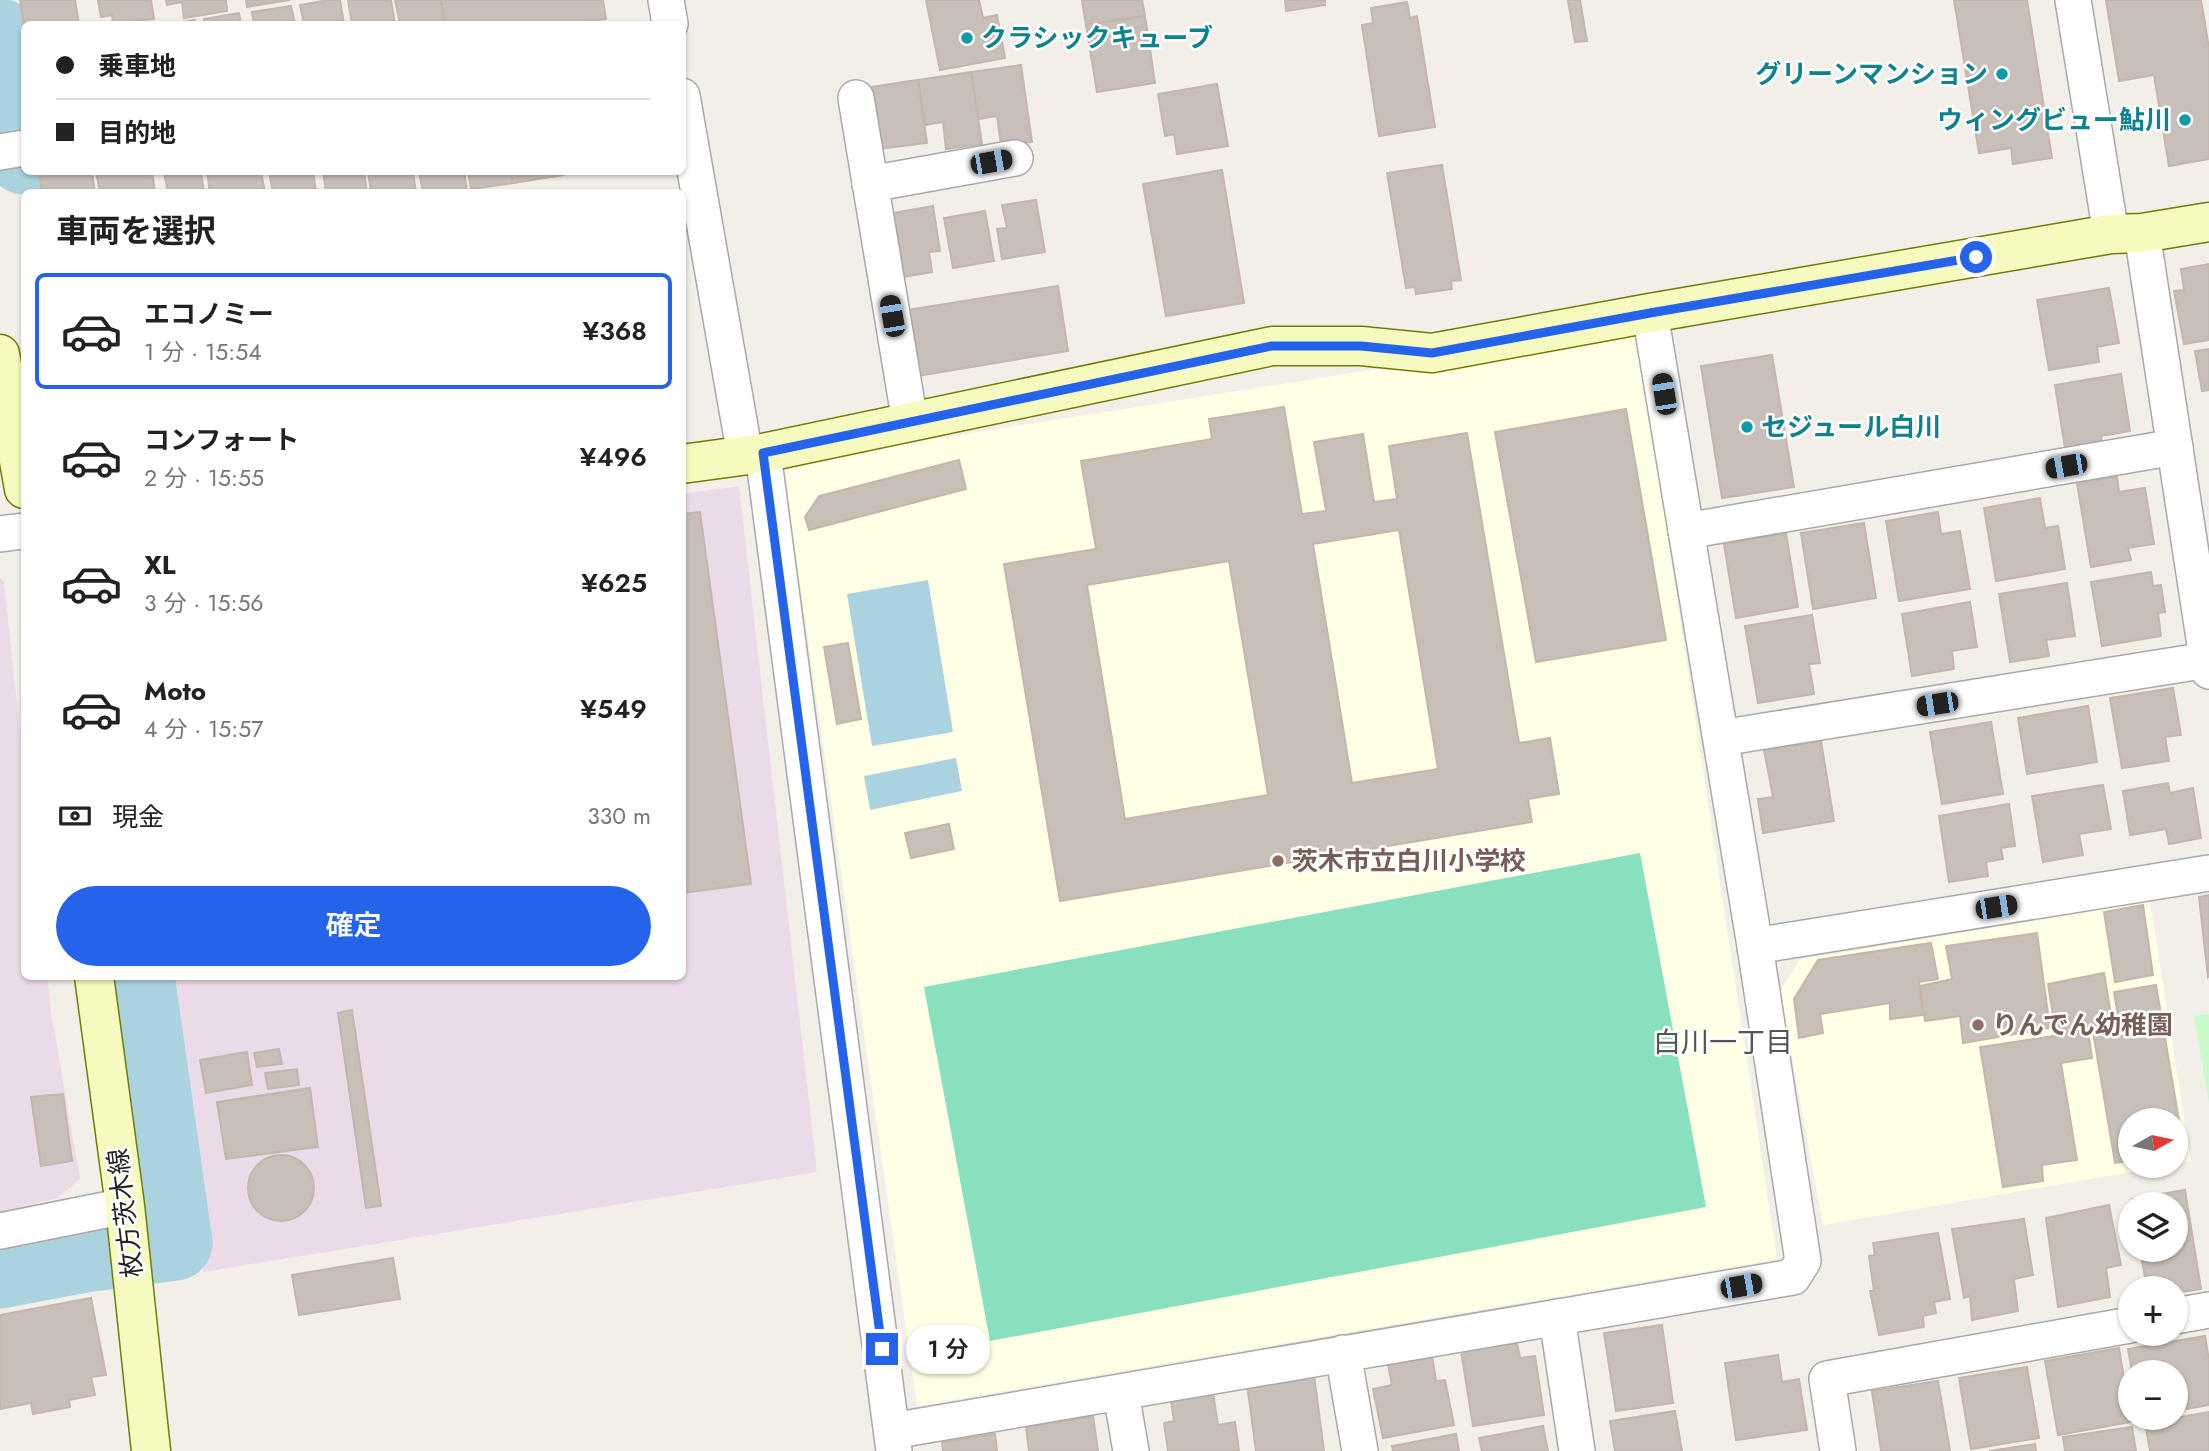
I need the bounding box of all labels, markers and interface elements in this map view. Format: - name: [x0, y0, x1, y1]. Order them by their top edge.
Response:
- place label: クラシックキューブ: [981, 19, 1213, 57]
- marker: クラシックキューブ: [959, 30, 975, 46]
- text: 乗車地: [98, 47, 176, 85]
- place label: グリーンマンション: [1755, 55, 1988, 93]
- marker: グリーンマンション: [1994, 66, 2010, 82]
- place label: ウィングビュー鮎川: [1937, 101, 2171, 139]
- marker: ウィングビュー鮎川: [2177, 112, 2193, 128]
- text: 目的地: [98, 114, 176, 152]
- car: [969, 148, 1014, 176]
- text: 車両を選択: [56, 208, 216, 254]
- route start: [1960, 241, 1992, 273]
- car: [879, 293, 906, 339]
- text: エコノミー: [144, 295, 274, 333]
- icon: car: [60, 300, 123, 363]
- text: ¥368: [583, 312, 647, 350]
- text: 1 分 · 15:54: [144, 335, 262, 369]
- car: [1651, 372, 1678, 416]
- place label: セジュール白川: [1761, 408, 1941, 446]
- marker: セジュール白川: [1739, 419, 1755, 435]
- text: コンフォート: [144, 421, 299, 459]
- icon: car: [60, 426, 123, 489]
- text: ¥496: [580, 438, 647, 476]
- car: [2044, 452, 2089, 480]
- text: 2 分 · 15:55: [144, 461, 264, 495]
- text: XL: [144, 546, 176, 584]
- icon: car: [60, 552, 123, 615]
- text: ¥625: [581, 564, 647, 602]
- text: 3 分 · 15:56: [144, 586, 264, 620]
- text: Moto: [144, 672, 206, 710]
- icon: car: [60, 678, 123, 741]
- text: ¥549: [580, 690, 647, 728]
- car: [1915, 690, 1960, 718]
- text: 4 分 · 15:57: [144, 712, 263, 746]
- icon: cash: [56, 797, 94, 835]
- text: 現金: [112, 798, 164, 836]
- text: 330 m: [587, 799, 651, 833]
- place label: 茨木市立白川小学校: [1292, 842, 1526, 880]
- marker: 茨木市立白川小学校: [1270, 853, 1286, 869]
- button: 確定: [56, 886, 651, 966]
- car: [1974, 893, 2019, 921]
- place label: りんでん幼稚園: [1992, 1006, 2173, 1044]
- marker: りんでん幼稚園: [1970, 1017, 1986, 1033]
- district label: 白川一丁目: [1653, 1022, 1793, 1063]
- north arrow: [2118, 1108, 2188, 1178]
- map controls: [2118, 1108, 2188, 1430]
- street label: 枚方茨木線: [98, 1146, 152, 1280]
- button: layers: [2118, 1192, 2188, 1262]
- car: [1719, 1272, 1764, 1300]
- button: +: [2118, 1276, 2188, 1346]
- callout: 1 分: [906, 1324, 990, 1374]
- text: 1 分: [927, 1332, 969, 1366]
- route end: [866, 1333, 898, 1365]
- button: −: [2118, 1360, 2188, 1430]

